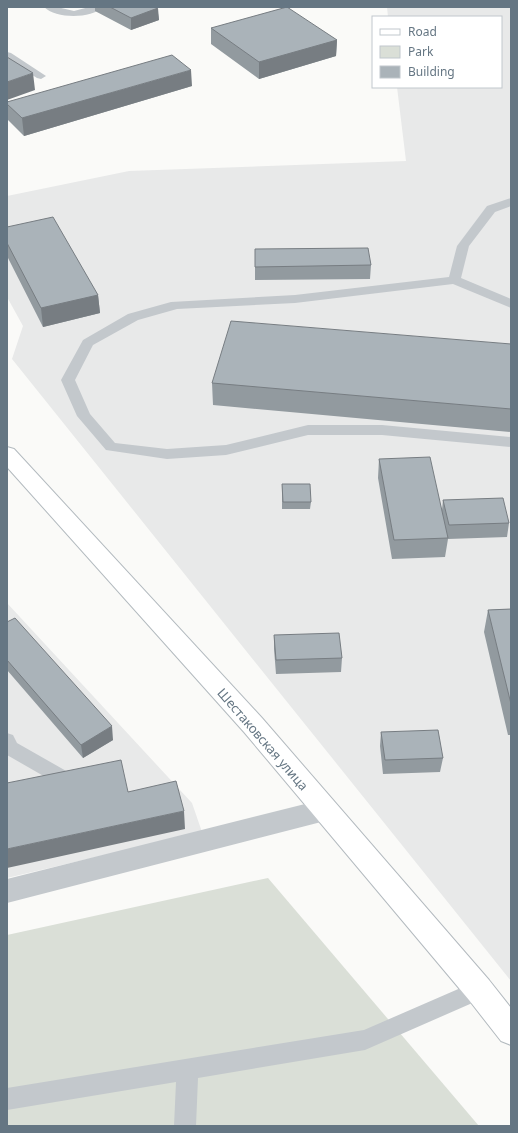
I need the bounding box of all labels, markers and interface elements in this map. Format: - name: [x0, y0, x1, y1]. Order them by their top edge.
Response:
- legend: [372, 16, 502, 88]
- text: Road: [408, 23, 437, 40]
- text: Park: [408, 43, 434, 60]
- text: Building: [408, 63, 455, 80]
- street label: Шестаковская улица: [214, 684, 312, 794]

